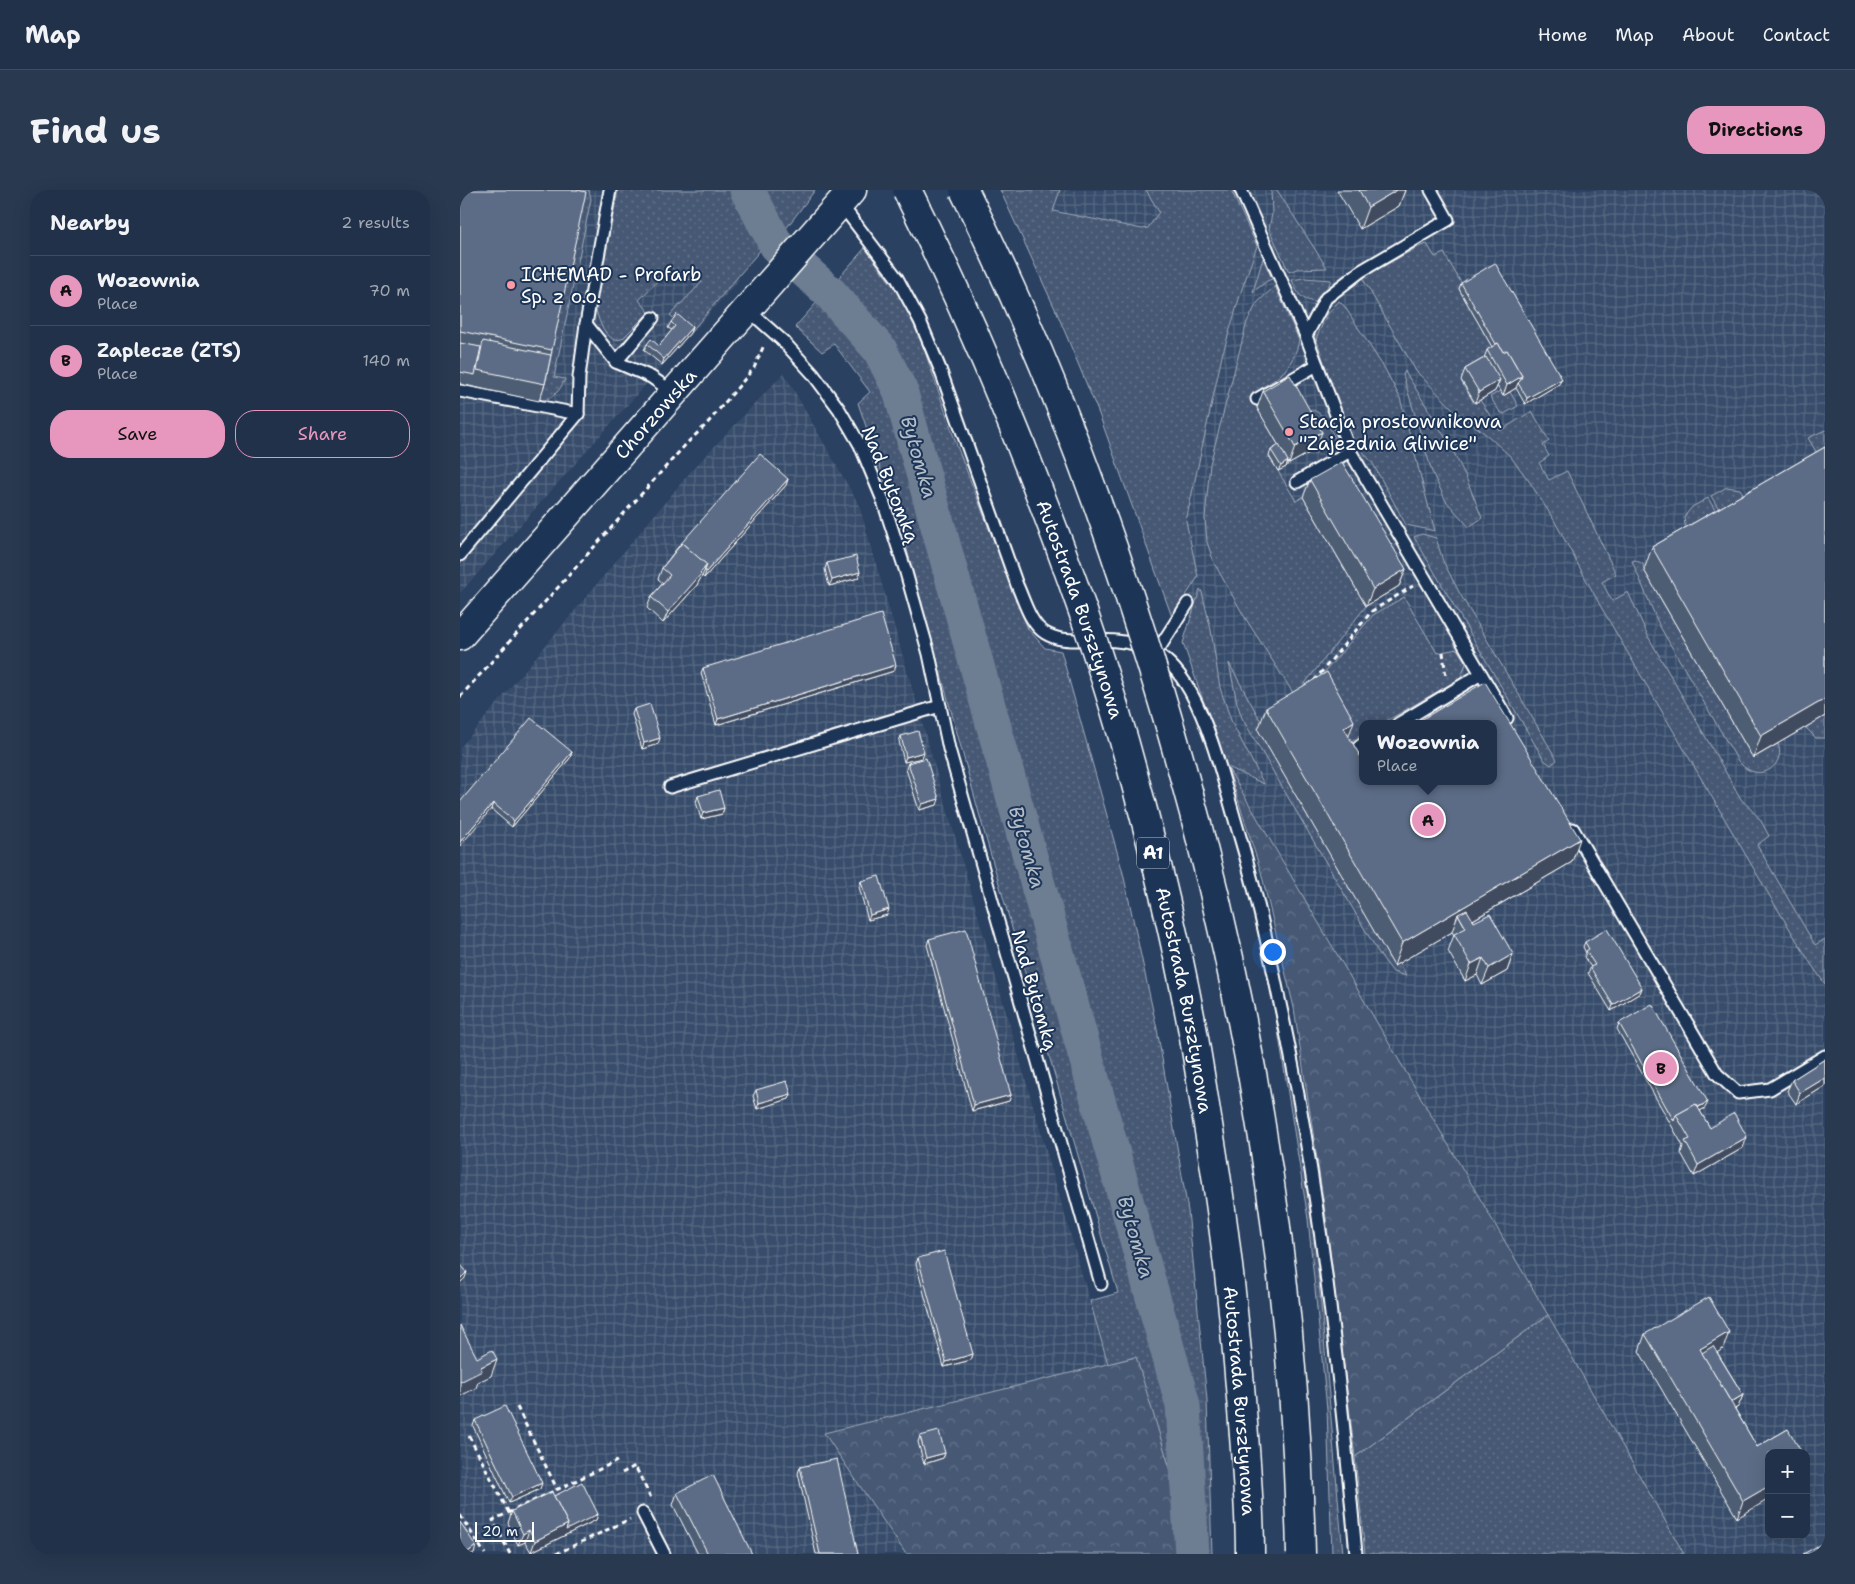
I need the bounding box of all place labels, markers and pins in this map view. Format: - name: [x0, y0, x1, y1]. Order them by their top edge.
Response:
- place label: ICHEMAD - Profarb Sp. z o.o.: [521, 262, 701, 309]
- marker: ICHEMAD - Profarb Sp. z o.o.: [505, 279, 517, 291]
- place label: Stacja prostownikowa "Zajezdnia Gliwice": [1299, 409, 1502, 456]
- marker: Stacja prostownikowa "Zajezdnia Gliwice": [1283, 426, 1295, 438]
- pin: A: [1412, 801, 1444, 839]
- pin: B: [1645, 1049, 1677, 1087]

